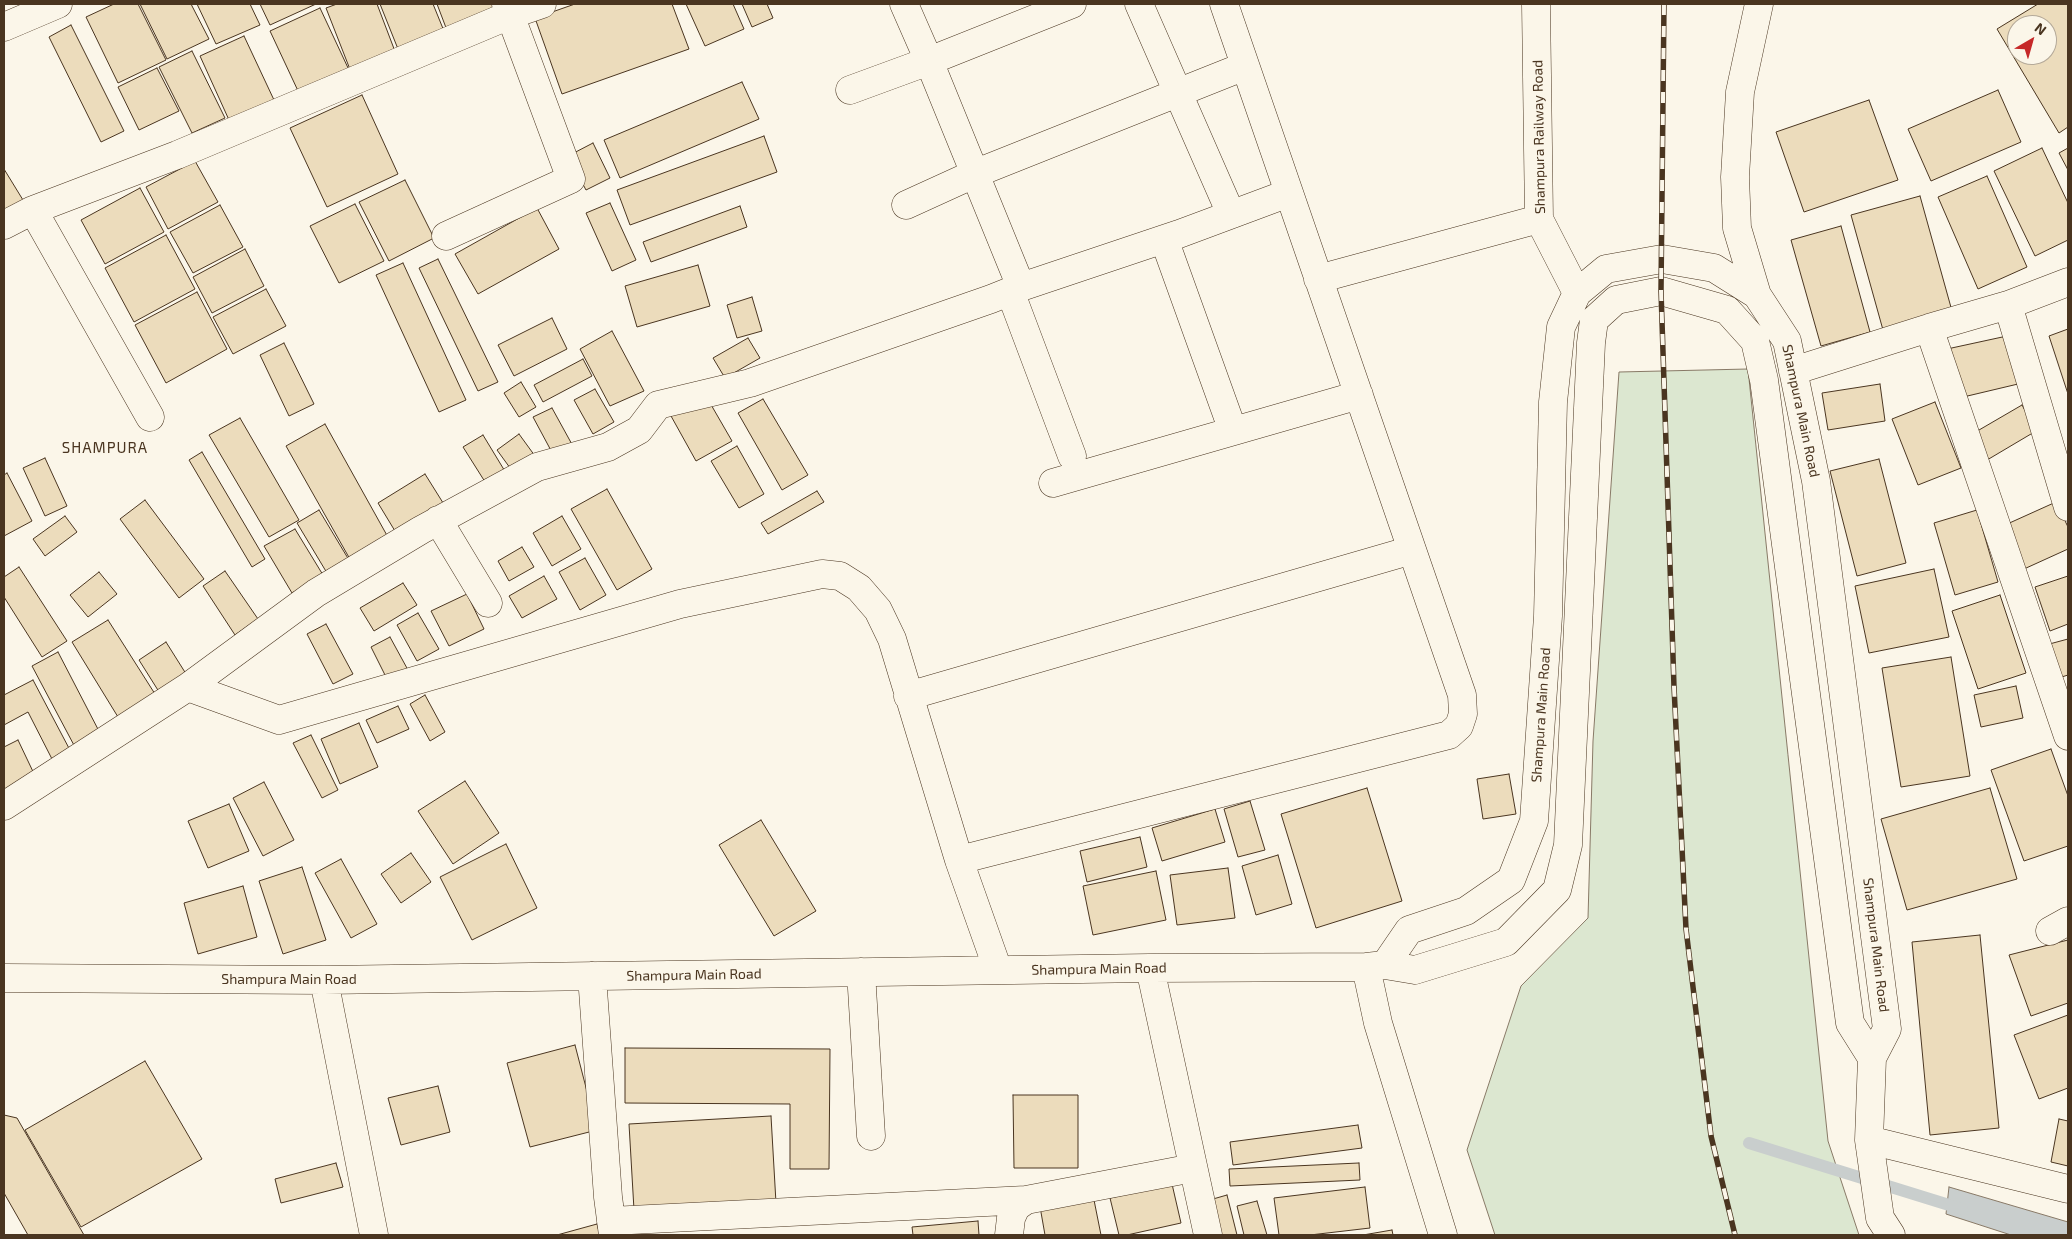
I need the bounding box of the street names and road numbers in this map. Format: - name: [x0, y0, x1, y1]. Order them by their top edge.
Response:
- street label: Shampura Railway Road: [1529, 60, 1549, 214]
- street label: Shampura Main Road: [1779, 343, 1823, 479]
- street label: Shampura Main Road: [1528, 647, 1554, 783]
- street label: Shampura Main Road: [1859, 877, 1893, 1013]
- street label: Shampura Main Road: [1031, 959, 1167, 979]
- street label: Shampura Main Road: [626, 965, 762, 985]
- street label: Shampura Main Road: [221, 971, 357, 987]

